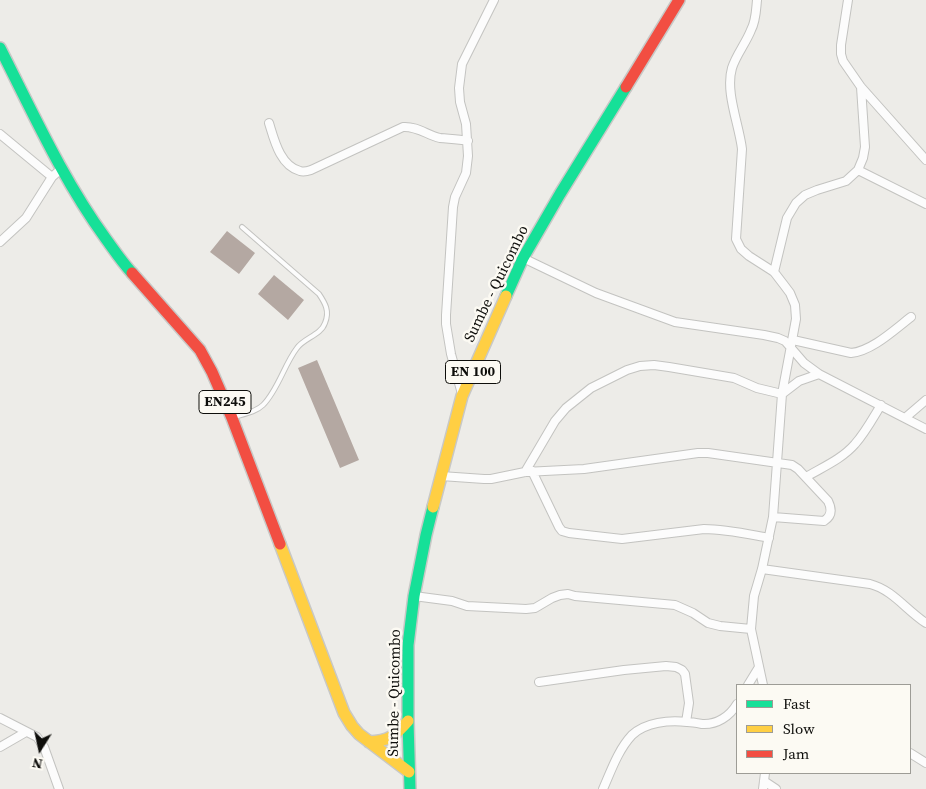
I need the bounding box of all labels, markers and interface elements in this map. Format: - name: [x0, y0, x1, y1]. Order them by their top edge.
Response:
- street label: Sumbe - Quicombo: [461, 223, 533, 345]
- road number: EN 100: [446, 361, 500, 384]
- road number: EN245: [199, 391, 251, 414]
- street label: Sumbe - Quicombo: [385, 629, 405, 757]
- legend: [736, 684, 911, 774]
- text: Fast: [783, 693, 810, 714]
- text: Slow: [783, 718, 815, 739]
- north arrow: [15, 724, 65, 774]
- text: Jam: [783, 743, 809, 764]
- text: N: [31, 753, 44, 775]

